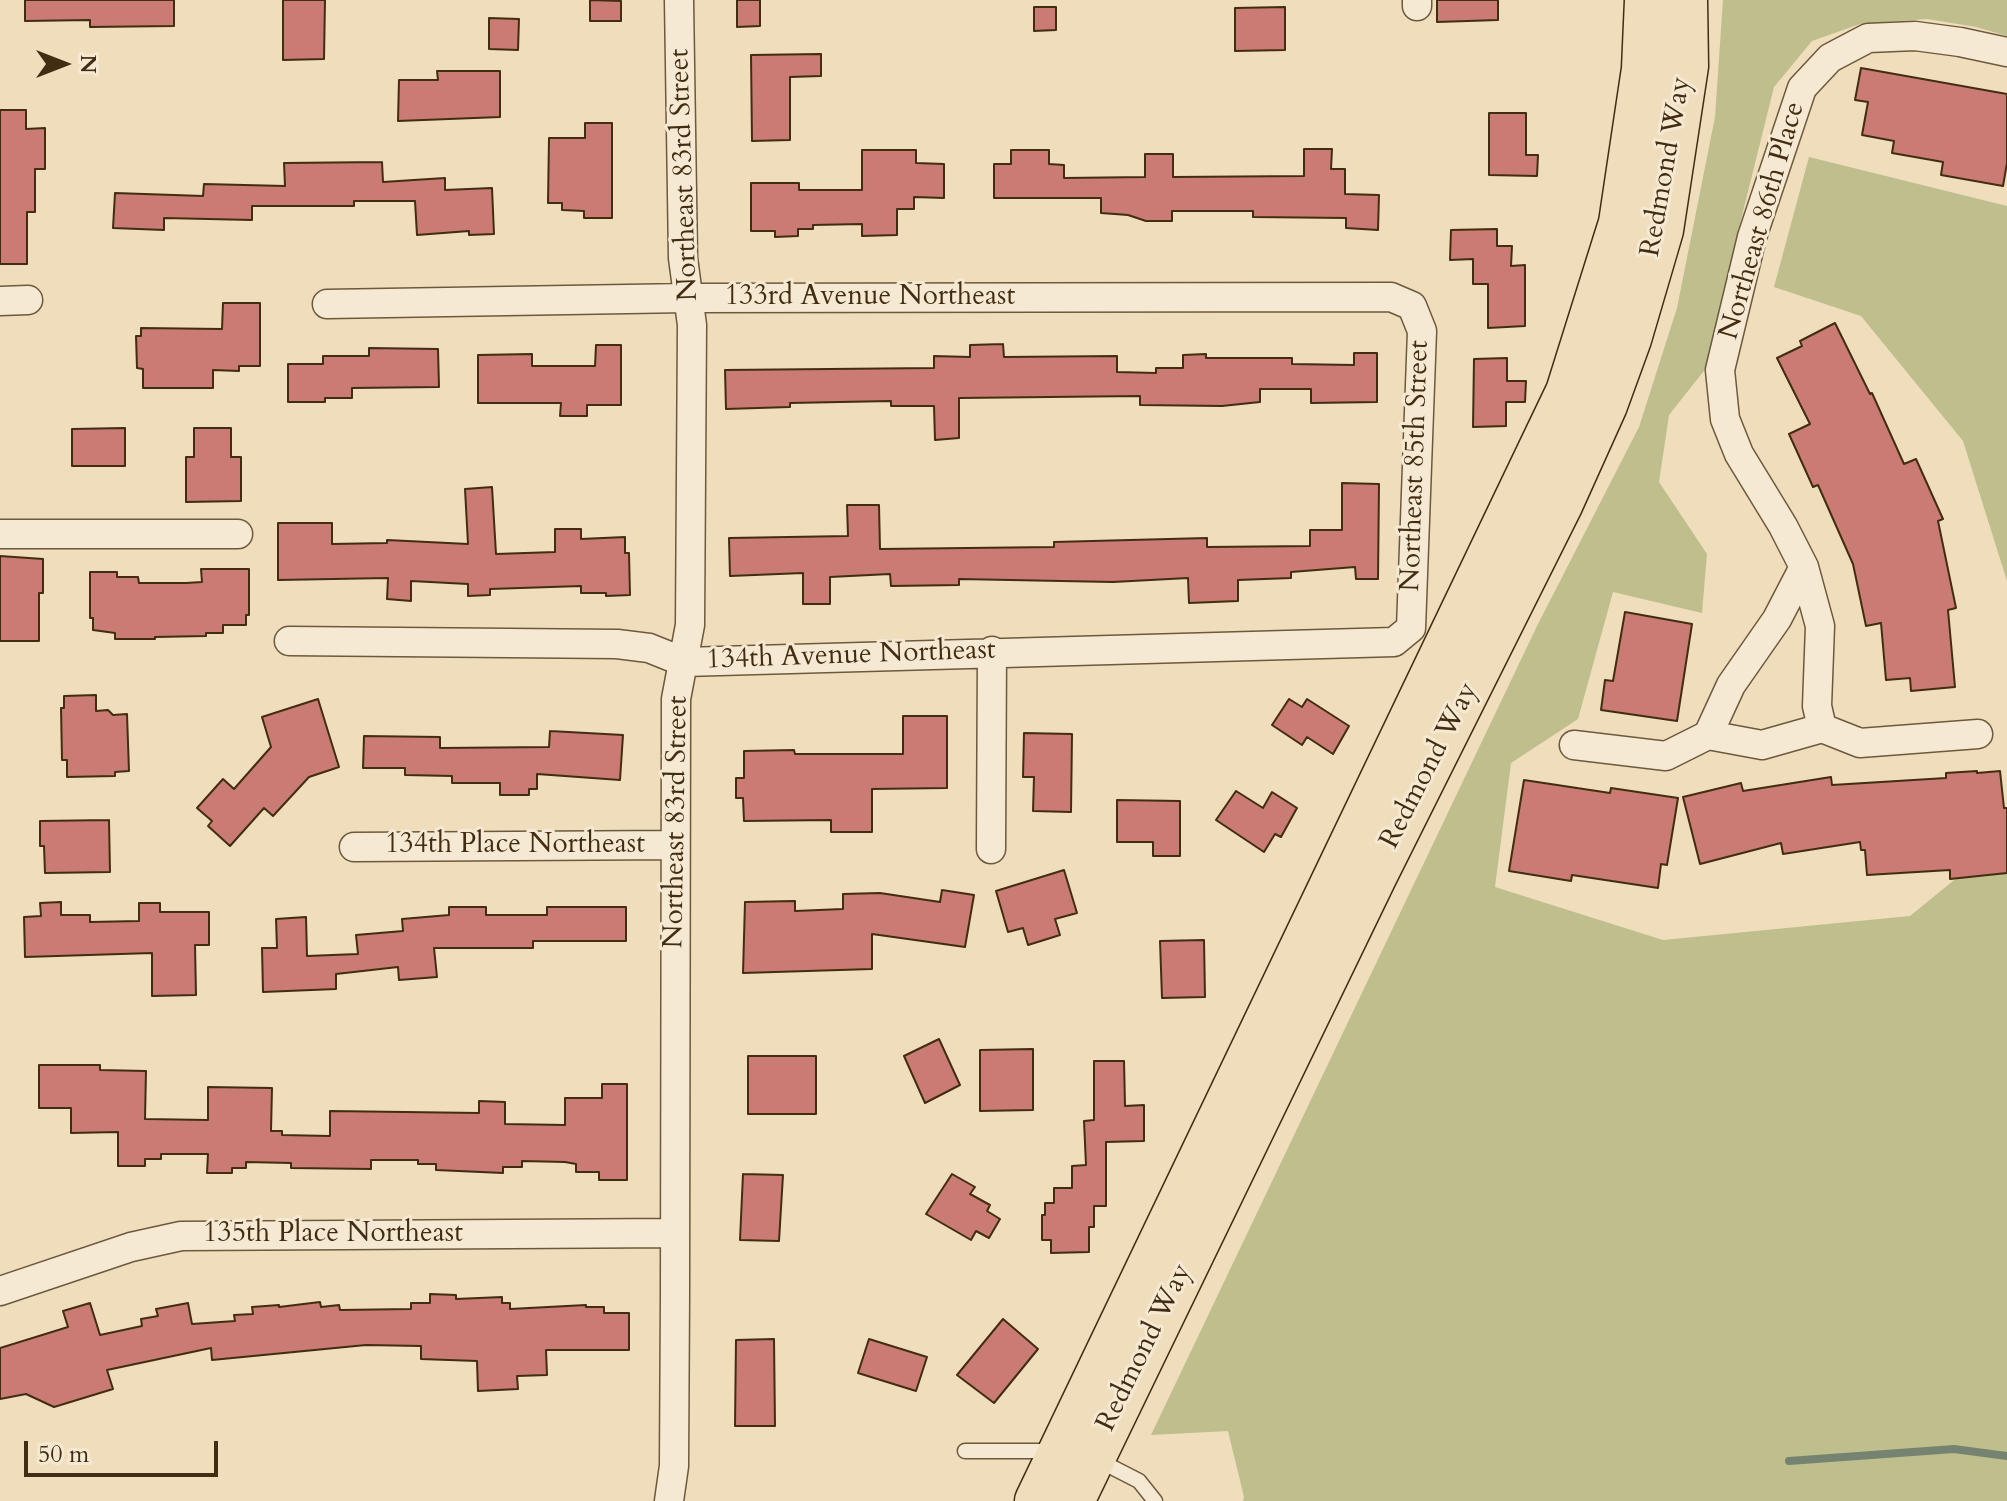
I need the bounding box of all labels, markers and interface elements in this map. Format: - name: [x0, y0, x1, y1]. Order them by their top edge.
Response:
- north arrow: [24, 24, 104, 104]
- street label: Northeast 83rd Street: [664, 48, 706, 302]
- text: N: [73, 54, 103, 74]
- street label: Redmond Way: [1635, 74, 1699, 260]
- street label: Northeast 86th Place: [1713, 98, 1813, 344]
- street label: 133rd Avenue Northeast: [725, 281, 1015, 315]
- street label: Northeast 85th Street: [1395, 340, 1437, 592]
- street label: 134th Avenue Northeast: [706, 634, 996, 678]
- street label: Redmond Way: [1374, 677, 1486, 855]
- street label: Northeast 83rd Street: [658, 695, 696, 949]
- street label: 134th Place Northeast: [385, 829, 645, 863]
- street label: 135th Place Northeast: [203, 1218, 463, 1252]
- street label: Redmond Way: [1090, 1259, 1200, 1437]
- scale bar: [28, 1425, 222, 1475]
- text: 50 m: [38, 1438, 89, 1471]

